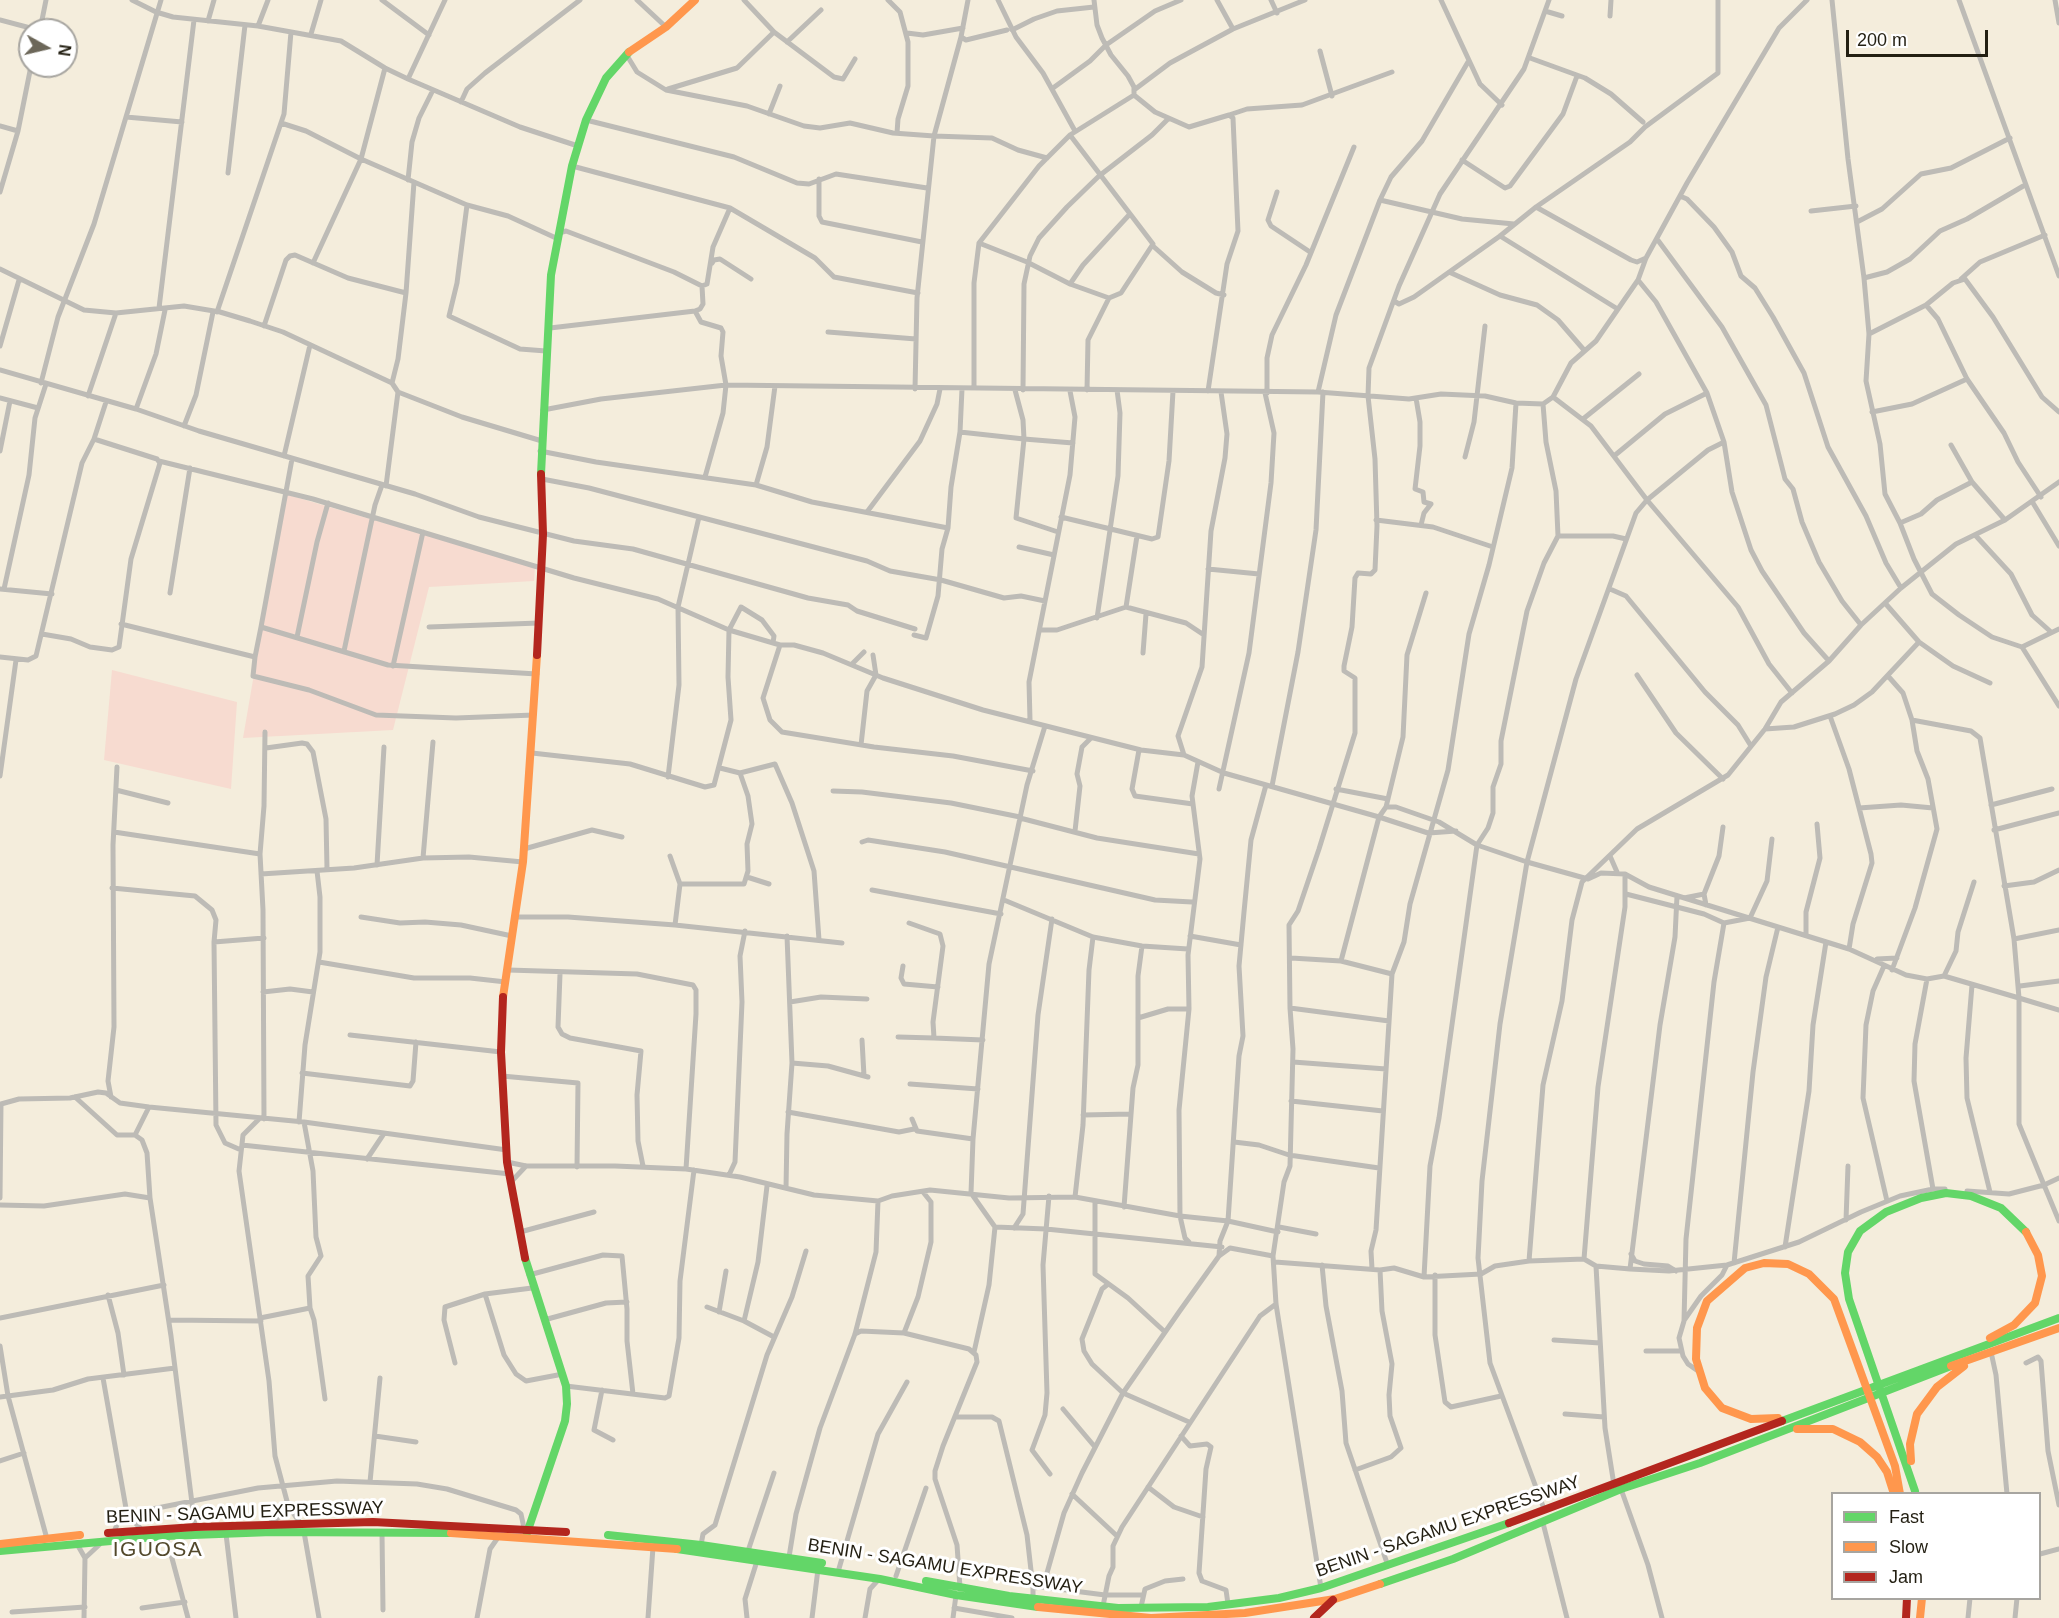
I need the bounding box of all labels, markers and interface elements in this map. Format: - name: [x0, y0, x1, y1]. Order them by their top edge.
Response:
- north arrow: [18, 18, 78, 78]
- scale bar: [1849, 18, 1992, 56]
- text: 200 m: [1857, 30, 1907, 50]
- text: N: [55, 43, 74, 57]
- street label: BENIN - SAGAMU EXPRESSWAY: [1313, 1472, 1583, 1582]
- legend: [1831, 1492, 2041, 1600]
- street label: BENIN - SAGAMU EXPRESSWAY: [106, 1497, 384, 1529]
- text: Fast: [1889, 1507, 1924, 1527]
- street label: BENIN - SAGAMU EXPRESSWAY: [806, 1535, 1084, 1599]
- district label: IGUOSA: [113, 1537, 203, 1563]
- text: Slow: [1889, 1537, 1928, 1557]
- text: Jam: [1889, 1567, 1923, 1587]

